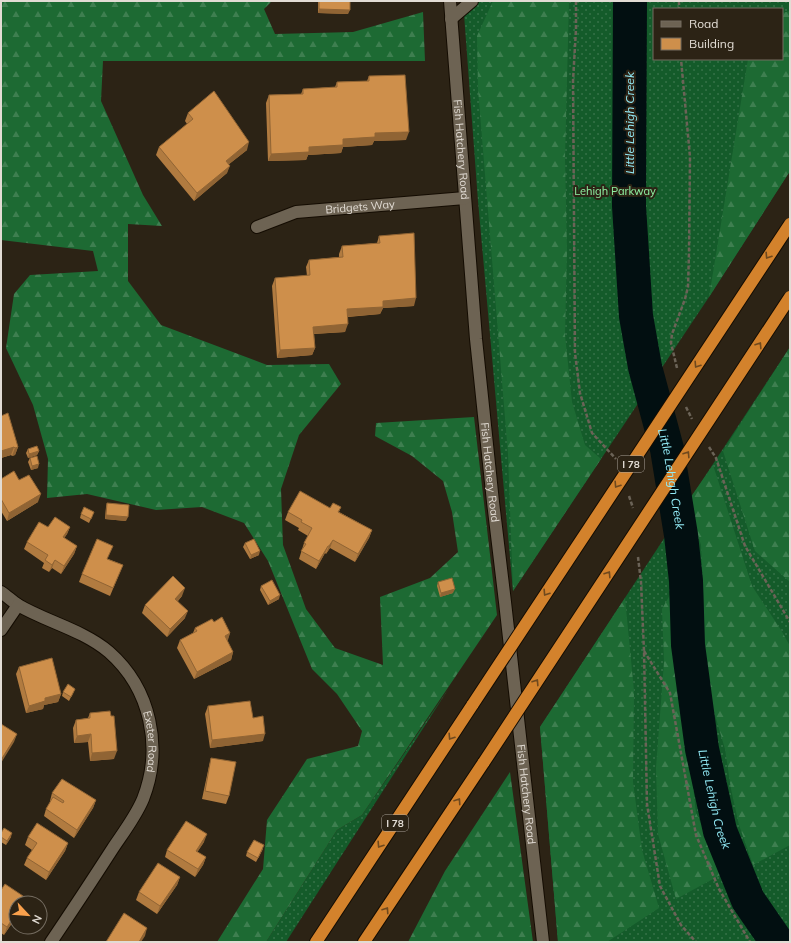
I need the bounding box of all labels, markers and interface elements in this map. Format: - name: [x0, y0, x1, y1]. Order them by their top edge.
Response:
- legend: [653, 8, 783, 60]
- text: Road: [689, 16, 718, 31]
- text: Building: [689, 36, 734, 51]
- water label: Little Lehigh Creek: [622, 71, 637, 174]
- street label: Fish Hatchery Road: [451, 99, 472, 200]
- park label: Lehigh Parkway: [574, 184, 656, 198]
- street label: Bridgets Way: [325, 197, 395, 217]
- one-way arrow: [766, 252, 773, 259]
- one-way arrow: [754, 342, 761, 349]
- one-way arrow: [694, 361, 702, 368]
- street label: Fish Hatchery Road: [478, 422, 502, 523]
- water label: Little Lehigh Creek: [655, 427, 688, 531]
- one-way arrow: [682, 451, 690, 458]
- road number: I 78: [618, 456, 644, 472]
- one-way arrow: [614, 481, 622, 488]
- one-way arrow: [603, 571, 611, 578]
- one-way arrow: [543, 589, 550, 596]
- one-way arrow: [531, 680, 538, 687]
- street label: Exeter Road: [140, 709, 159, 773]
- one-way arrow: [449, 732, 456, 739]
- street label: Fish Hatchery Road: [514, 744, 539, 845]
- water label: Little Lehigh Creek: [695, 748, 735, 852]
- one-way arrow: [453, 798, 461, 805]
- road number: I 78: [382, 815, 408, 831]
- one-way arrow: [377, 841, 385, 848]
- north arrow: [8, 895, 48, 935]
- one-way arrow: [381, 907, 388, 914]
- text: N: [29, 913, 45, 926]

